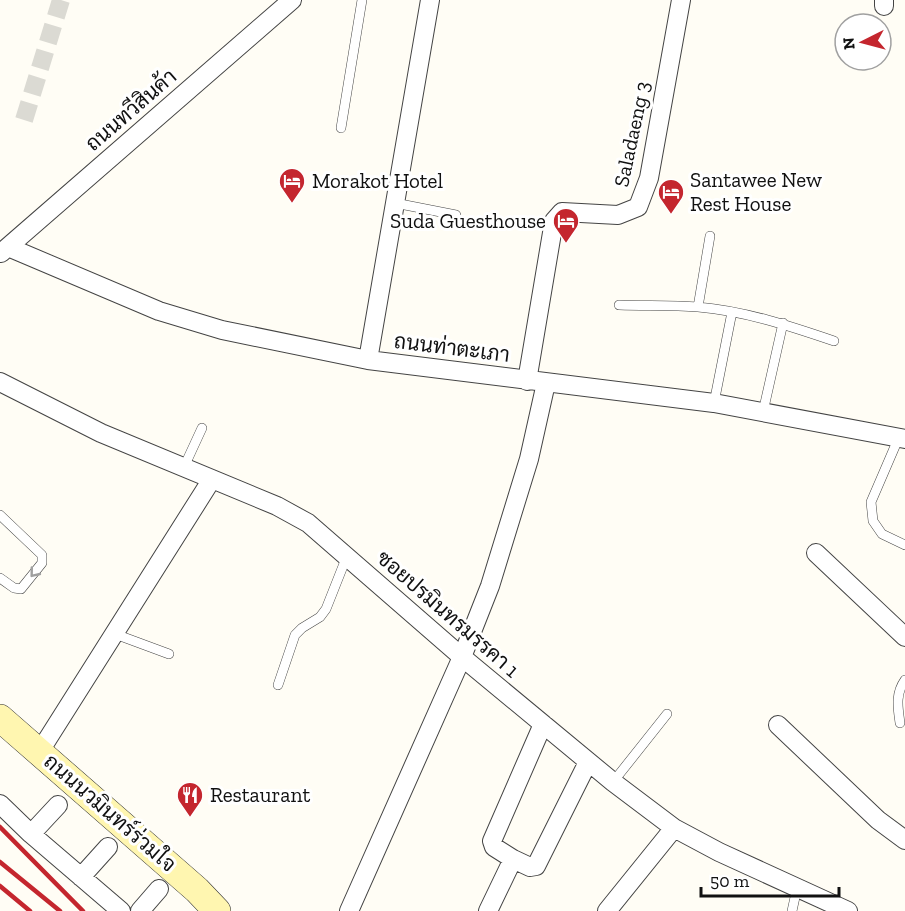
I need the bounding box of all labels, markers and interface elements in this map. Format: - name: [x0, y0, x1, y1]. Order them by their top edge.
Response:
- north arrow: [833, 12, 893, 72]
- text: N: [838, 36, 859, 51]
- street label: ถนนทวีสินค้า: [80, 63, 181, 156]
- street label: Saladaeng 3: [608, 79, 655, 189]
- hotel icon: Morakot Hotel: [277, 166, 307, 204]
- place label: Santawee New Rest House: [690, 167, 822, 216]
- place label: Morakot Hotel: [312, 168, 443, 193]
- hotel icon: Santawee New Rest House: [656, 177, 686, 215]
- hotel icon: Suda Guesthouse: [551, 206, 581, 244]
- place label: Suda Guesthouse: [390, 208, 546, 233]
- street label: ถนนท่าตะเภา: [393, 328, 511, 367]
- street label: ซอยปรมินทรมรรคา 1: [372, 545, 525, 682]
- one-way arrow: [30, 566, 41, 577]
- street label: ถนนนวมินทร์ร่วมใจ: [39, 748, 182, 877]
- restaurant icon: Restaurant: [175, 780, 205, 818]
- place label: Restaurant: [210, 782, 310, 807]
- scale bar: [701, 860, 839, 898]
- text: 50 m: [710, 870, 750, 892]

